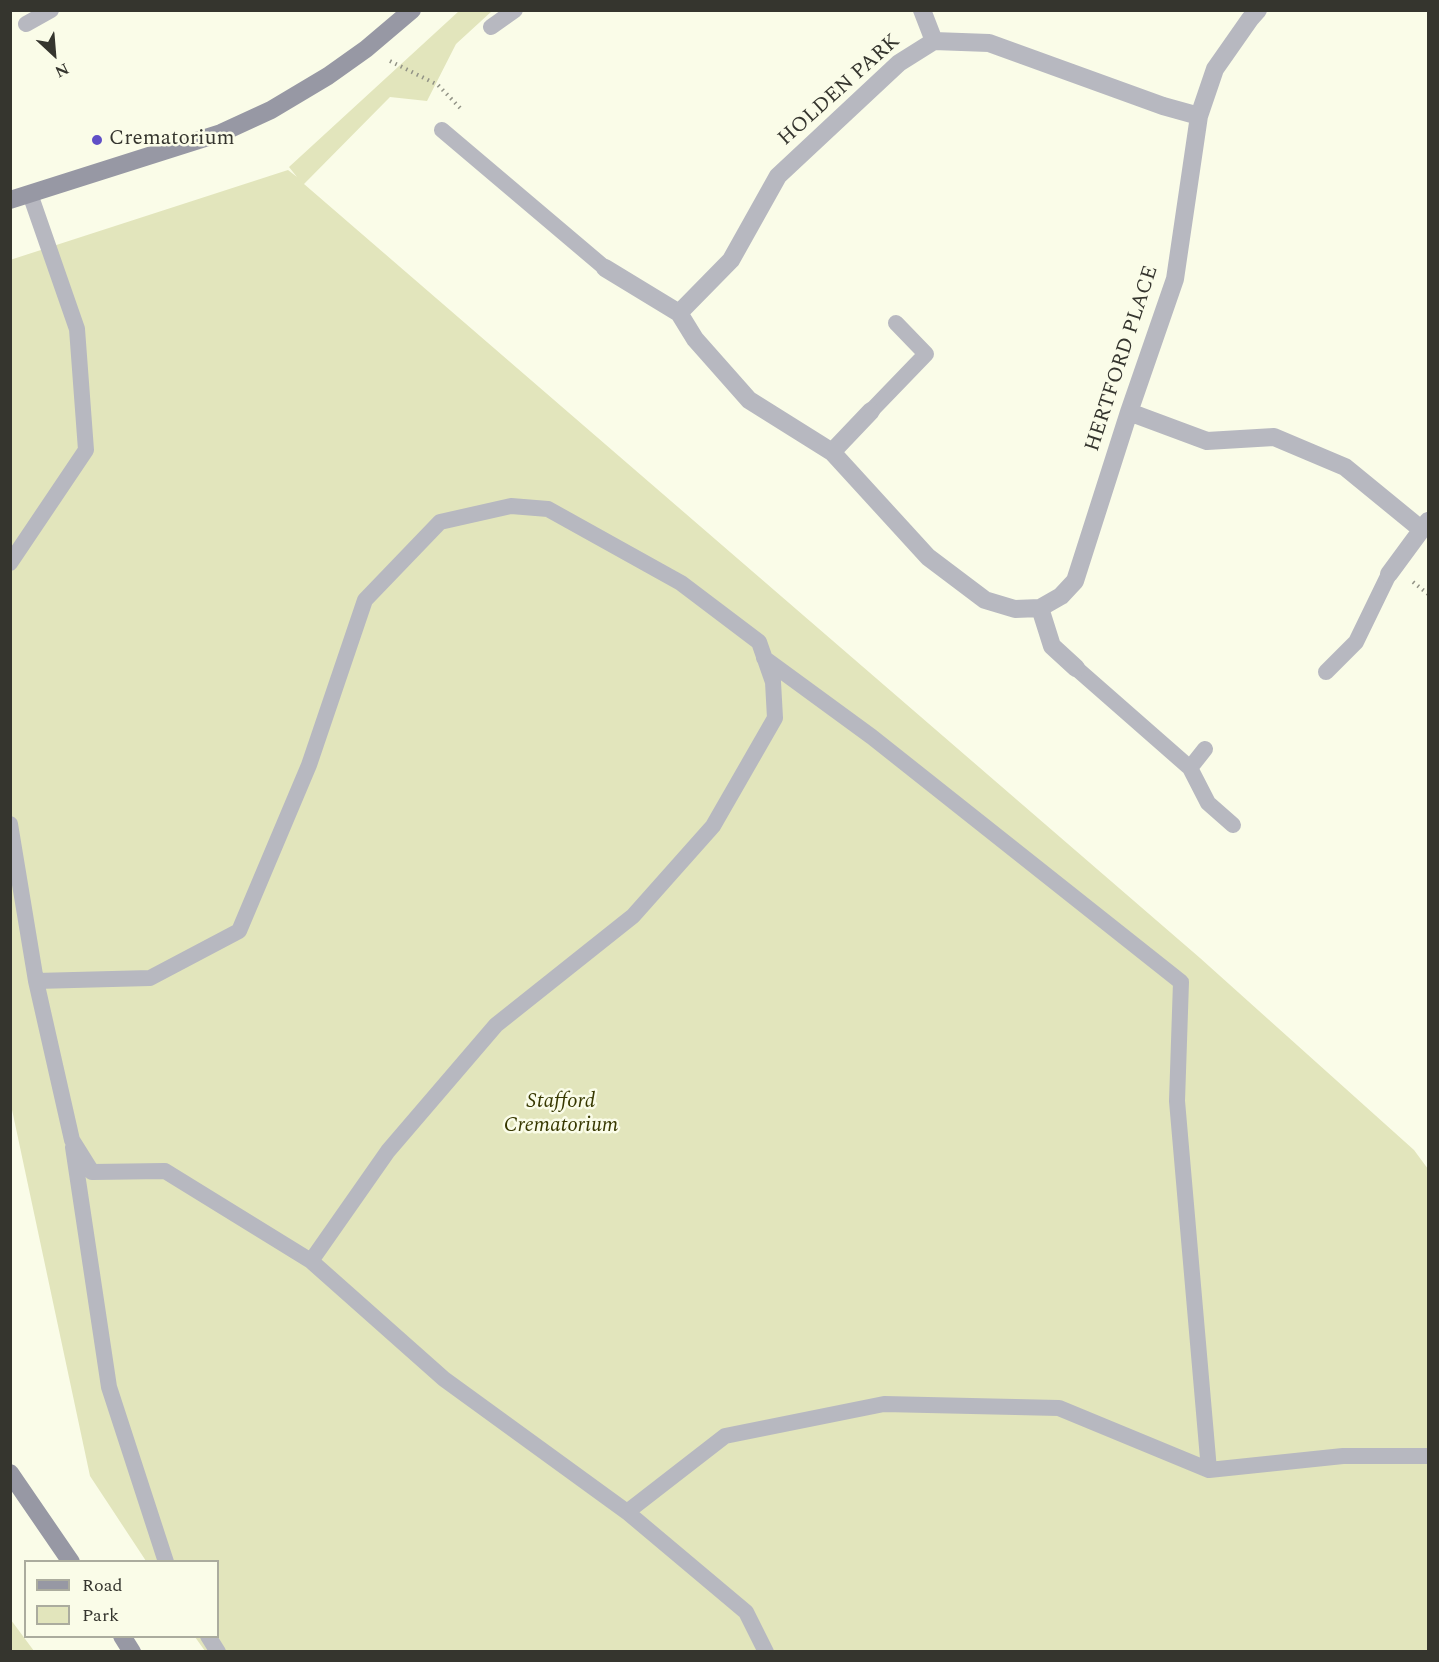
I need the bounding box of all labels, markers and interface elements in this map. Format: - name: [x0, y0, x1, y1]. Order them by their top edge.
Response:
- north arrow: [24, 24, 84, 84]
- street label: HOLDEN PARK: [774, 30, 906, 152]
- text: N: [51, 57, 73, 84]
- place label: Crematorium: [109, 127, 234, 153]
- marker: Crematorium: [90, 133, 104, 147]
- street label: HERTFORD PLACE: [1081, 263, 1165, 455]
- park label: Stafford Crematorium: [504, 1090, 618, 1140]
- legend: [24, 1560, 219, 1638]
- text: Road: [82, 1572, 123, 1599]
- text: Park: [82, 1602, 119, 1629]

